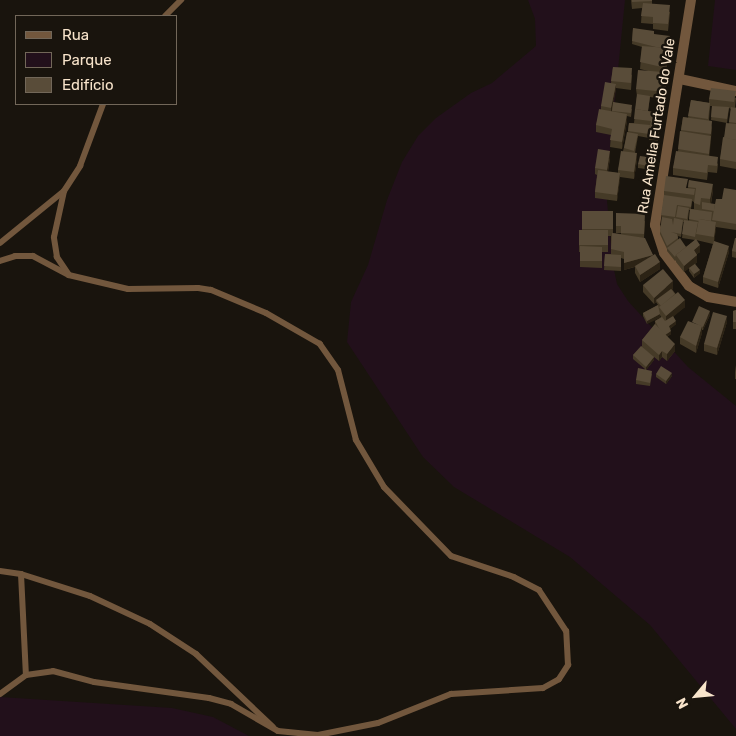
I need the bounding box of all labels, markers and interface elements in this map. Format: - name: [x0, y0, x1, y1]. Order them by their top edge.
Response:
- legend: [15, 15, 178, 105]
- text: Rua: [62, 26, 89, 44]
- street label: Rua Amelia Furtado do Vale: [635, 37, 679, 215]
- text: Parque: [62, 51, 112, 69]
- text: Edifício: [62, 76, 114, 94]
- north arrow: [671, 671, 721, 721]
- text: N: [672, 695, 692, 712]

